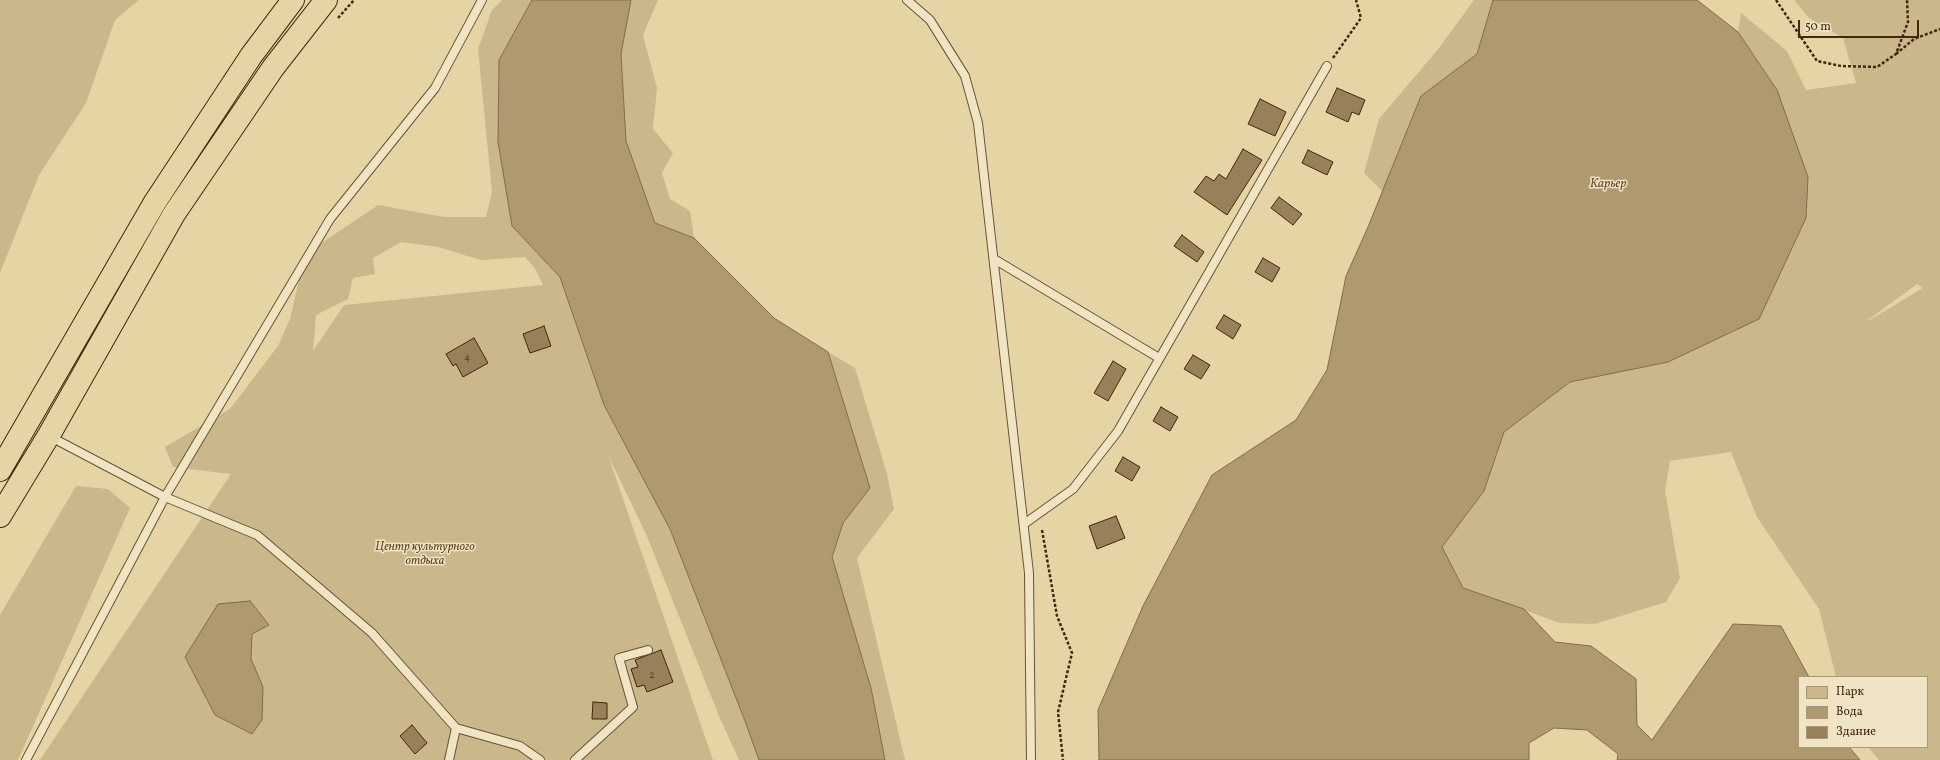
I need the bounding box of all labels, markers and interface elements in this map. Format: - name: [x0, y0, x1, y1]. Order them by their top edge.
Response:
- scale bar: [1800, 12, 1921, 38]
- text: 50 m: [1805, 19, 1831, 35]
- water label: Карьер: [1590, 177, 1626, 193]
- house number: 4: [464, 352, 470, 364]
- park label: Центр культурного отдыха: [375, 541, 475, 569]
- house number: 2: [649, 670, 655, 682]
- legend: [1798, 676, 1928, 748]
- text: Парк: [1836, 684, 1864, 700]
- text: Вода: [1836, 704, 1863, 720]
- text: Здание: [1836, 724, 1876, 740]

